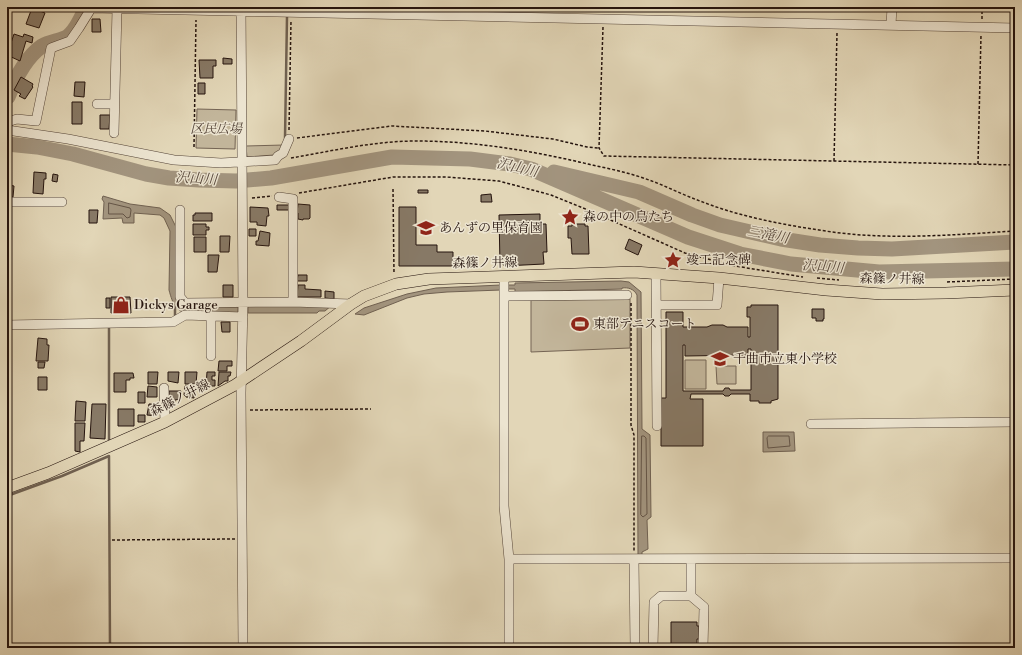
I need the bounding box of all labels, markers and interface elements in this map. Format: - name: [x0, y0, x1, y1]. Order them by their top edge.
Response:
- park label: 区民広場: [190, 121, 243, 137]
- water label: 沢山川: [495, 155, 541, 182]
- water label: 沢山川: [174, 169, 220, 190]
- place icon: 森の中の鳥たち: [560, 207, 580, 227]
- place label: 森の中の鳥たち: [583, 209, 674, 225]
- school or university icon: あんずの里保育園: [416, 218, 436, 238]
- place label: あんずの里保育園: [439, 220, 543, 236]
- water label: 三滝川: [746, 222, 792, 248]
- place icon: 竣工記念碑: [663, 250, 683, 270]
- place label: 竣工記念碑: [686, 252, 751, 268]
- street label: 森篠ノ井線: [452, 254, 518, 272]
- water label: 沢山川: [801, 256, 847, 278]
- street label: 森篠ノ井線: [859, 270, 925, 288]
- shop icon: Dickys Garage: [111, 295, 131, 315]
- place label: Dickys Garage: [134, 297, 218, 313]
- sports icon: 東部テニスコート: [570, 314, 590, 334]
- place label: 東部テニスコート: [593, 316, 696, 332]
- school or university icon: 千曲市立東小学校: [710, 349, 730, 369]
- place label: 千曲市立東小学校: [733, 351, 837, 367]
- street label: 森篠ノ井線: [147, 376, 213, 420]

